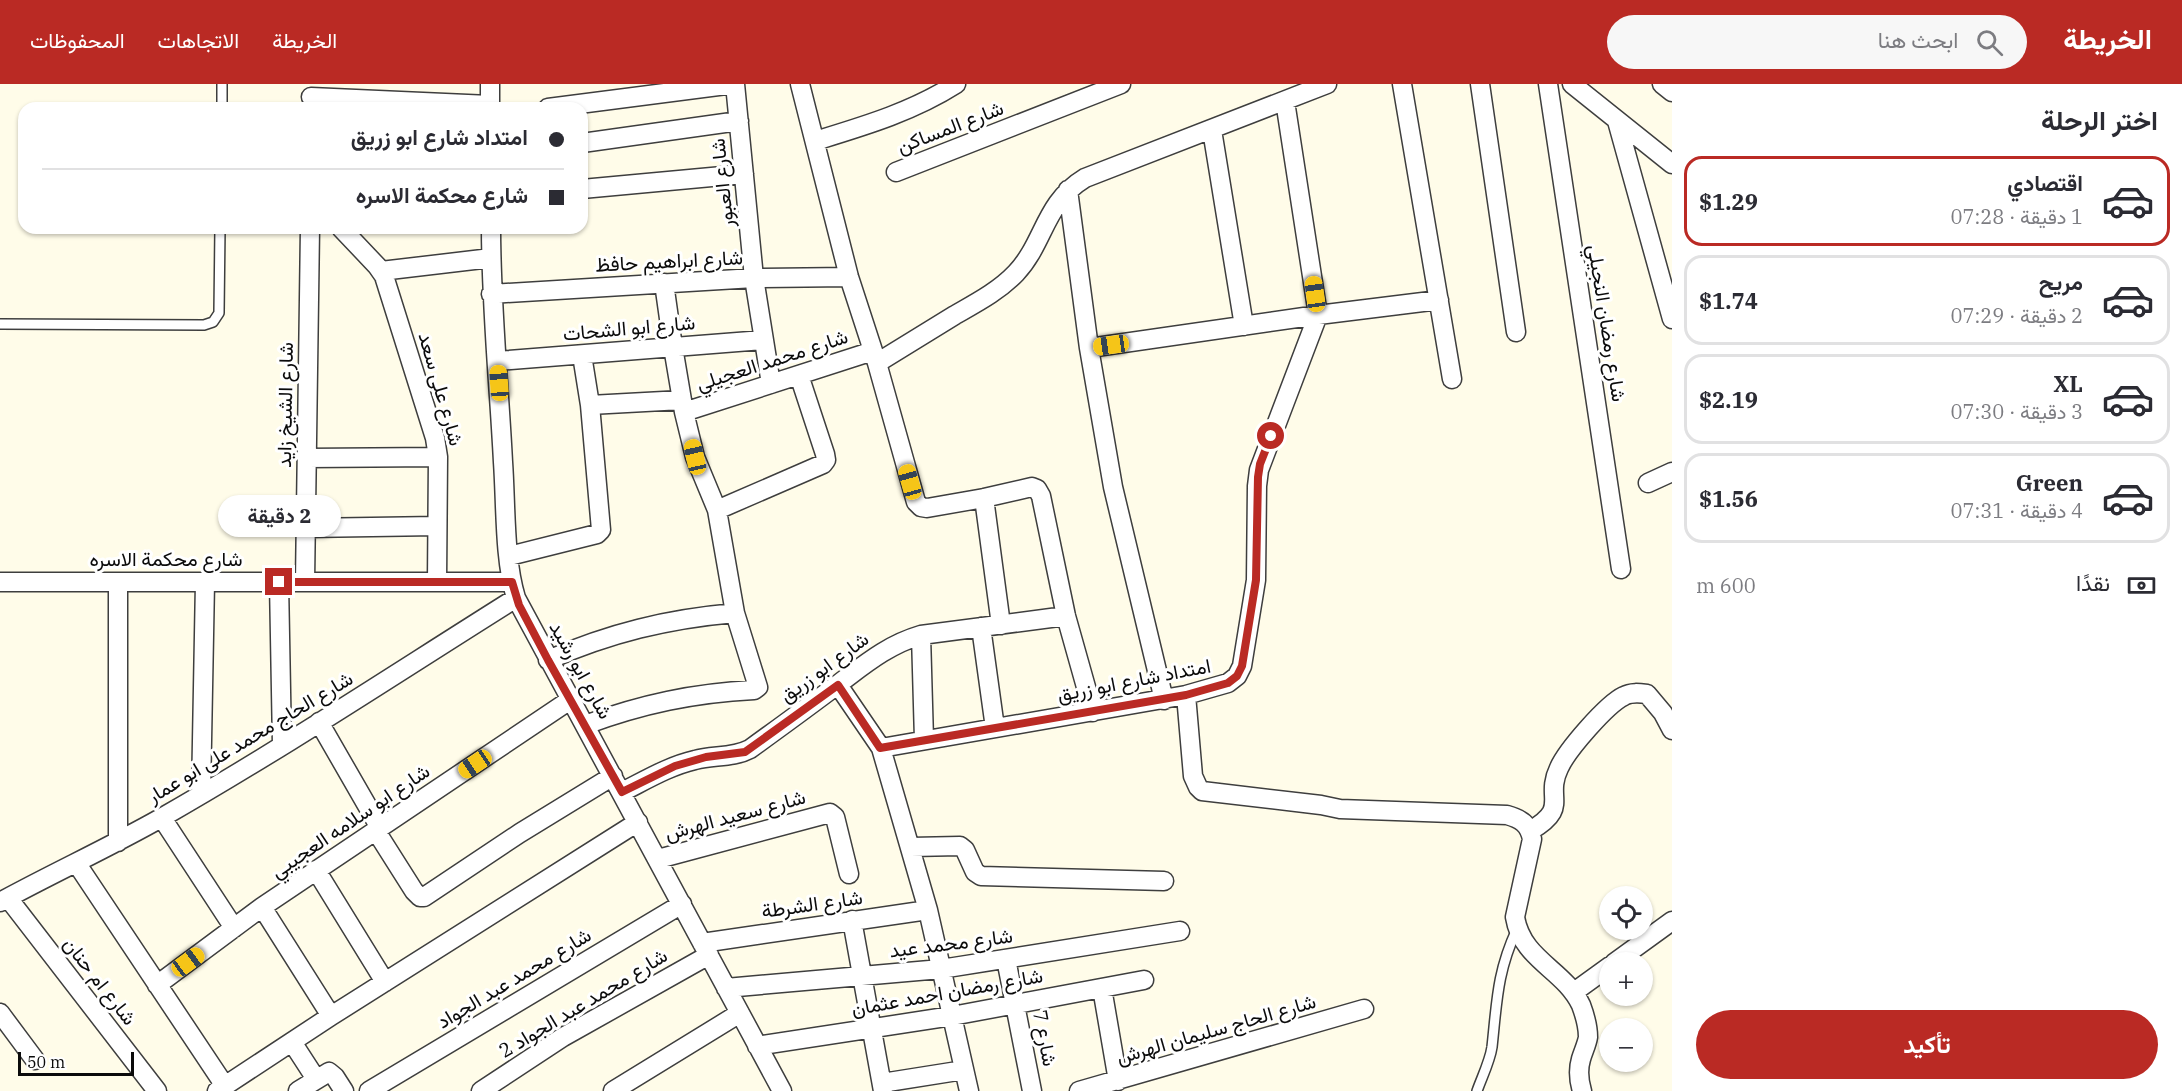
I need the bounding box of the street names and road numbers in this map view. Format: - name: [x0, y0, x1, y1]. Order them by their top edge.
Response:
- street label: شارع المساكن: [893, 94, 1007, 160]
- street label: شارع العبور: [703, 137, 741, 230]
- street label: شارع رمضان النجيلي: [1578, 242, 1633, 404]
- street label: شارع ابراهيم حافظ: [594, 243, 744, 279]
- street label: شارع ابو الشحات: [562, 308, 696, 348]
- street label: شارع محمد العجيلي: [693, 322, 852, 401]
- street label: شارع على سعد: [411, 329, 471, 449]
- street label: شارع الشيخ زايد: [270, 342, 300, 468]
- street label: شارع محكمة الاسره: [89, 545, 243, 573]
- street label: شارع ابو رشيد: [543, 616, 619, 724]
- street label: شارع ابو زريق: [774, 625, 874, 709]
- street label: امتداد شارع ابو زريق: [1055, 651, 1213, 709]
- street label: شارع الحاج محمد على ابو عمار: [141, 664, 358, 810]
- street label: شارع ابو سلامه العجيبي: [265, 757, 437, 887]
- street label: شارع سعيد الهرش: [661, 783, 809, 847]
- street label: شارع الشرطة: [760, 883, 864, 925]
- street label: شارع محمد عبد الجواد: [431, 921, 597, 1035]
- street label: شارع محمد عيد: [888, 922, 1014, 964]
- street label: شارع ام حنان: [57, 931, 143, 1031]
- street label: شارع محمد عبد الجواد 2: [493, 941, 673, 1065]
- street label: شارع رمضان احمد عثمان: [849, 961, 1045, 1023]
- street label: شارع الحاج سليمان الهرش: [1113, 987, 1319, 1071]
- street label: شارع 7: [1026, 1007, 1064, 1069]

